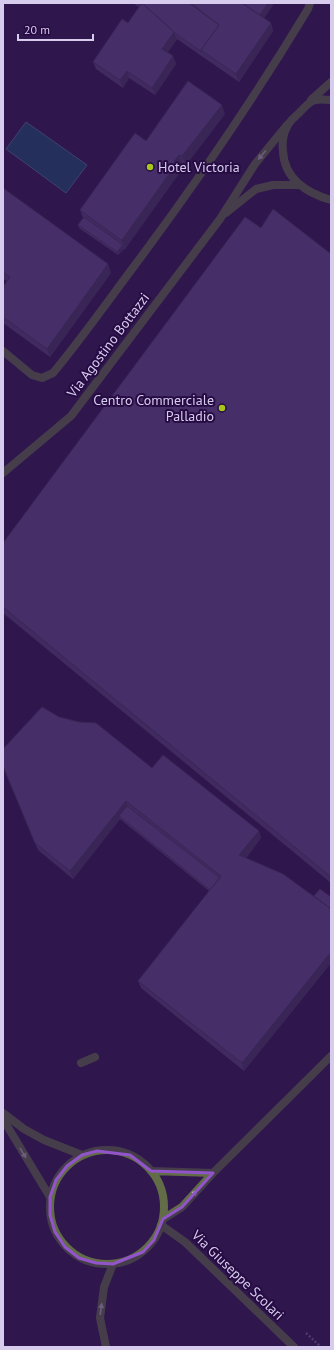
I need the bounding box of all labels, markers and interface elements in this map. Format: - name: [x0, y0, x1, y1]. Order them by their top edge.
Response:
- scale bar: [18, 16, 93, 42]
- text: 20 m: [24, 22, 50, 37]
- one-way arrow: [258, 150, 267, 161]
- place label: Hotel Victoria: [158, 158, 240, 176]
- marker: Hotel Victoria: [145, 162, 155, 172]
- street label: Via Agostino Bottazzi: [62, 289, 153, 402]
- place label: Centro Commerciale Palladio: [93, 391, 214, 425]
- marker: Centro Commerciale Palladio: [217, 403, 227, 413]
- one-way arrow: [19, 1148, 27, 1158]
- one-way arrow: [188, 1190, 198, 1200]
- street label: Via Giuseppe Scolari: [187, 1226, 288, 1324]
- one-way arrow: [98, 1303, 104, 1315]

